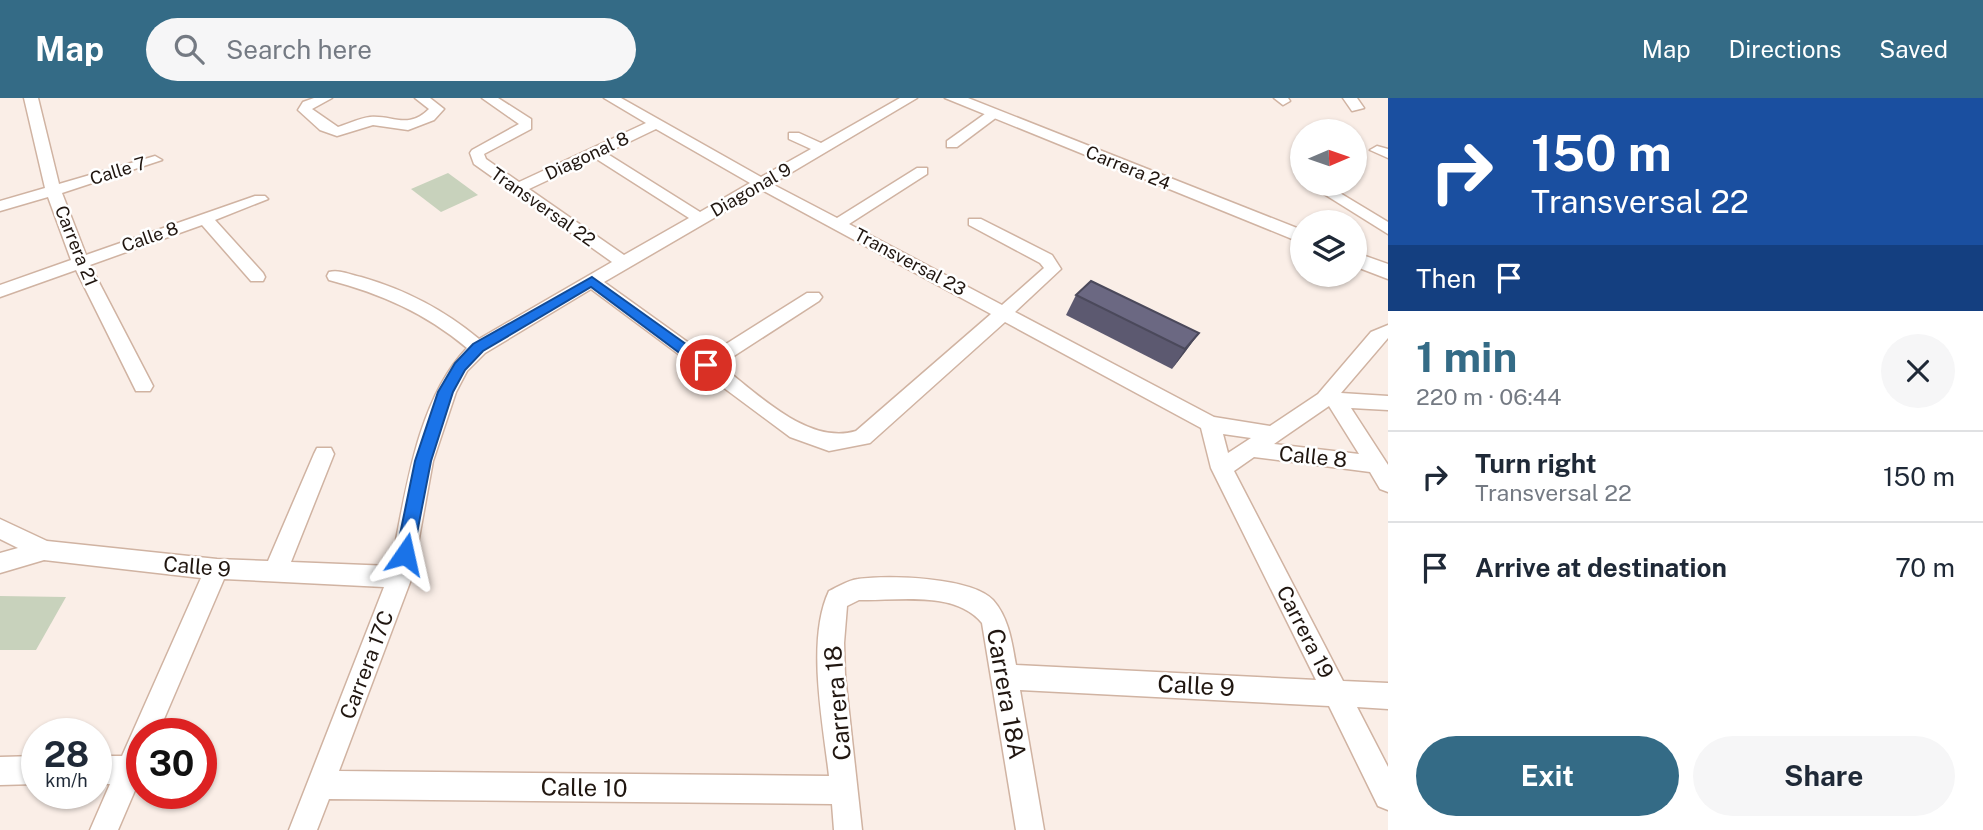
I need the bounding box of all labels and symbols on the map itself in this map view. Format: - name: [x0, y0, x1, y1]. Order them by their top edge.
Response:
- north arrow: [1290, 119, 1367, 196]
- street label: Diagonal 8: [542, 127, 632, 184]
- street label: Carrera 24: [1083, 141, 1174, 194]
- street label: Calle 7: [87, 152, 148, 189]
- street label: Diagonal 9: [707, 158, 795, 221]
- street label: Transversal 22: [487, 163, 600, 250]
- street label: Carrera 21: [51, 202, 102, 289]
- street label: Calle 8: [119, 217, 181, 256]
- street label: Transversal 23: [851, 223, 970, 300]
- pin: [676, 335, 736, 395]
- street label: Calle 8: [1278, 441, 1348, 473]
- position arrow: [368, 517, 442, 591]
- street label: Calle 9: [162, 551, 232, 582]
- street label: Carrera 19: [1272, 581, 1339, 682]
- street label: Carrera 17C: [334, 607, 399, 723]
- street label: Carrera 18A: [982, 626, 1032, 761]
- street label: Carrera 18: [818, 645, 856, 762]
- street label: Calle 9: [1157, 669, 1235, 701]
- speed limit sign: 30: [126, 718, 217, 809]
- street label: Calle 10: [540, 772, 628, 802]

